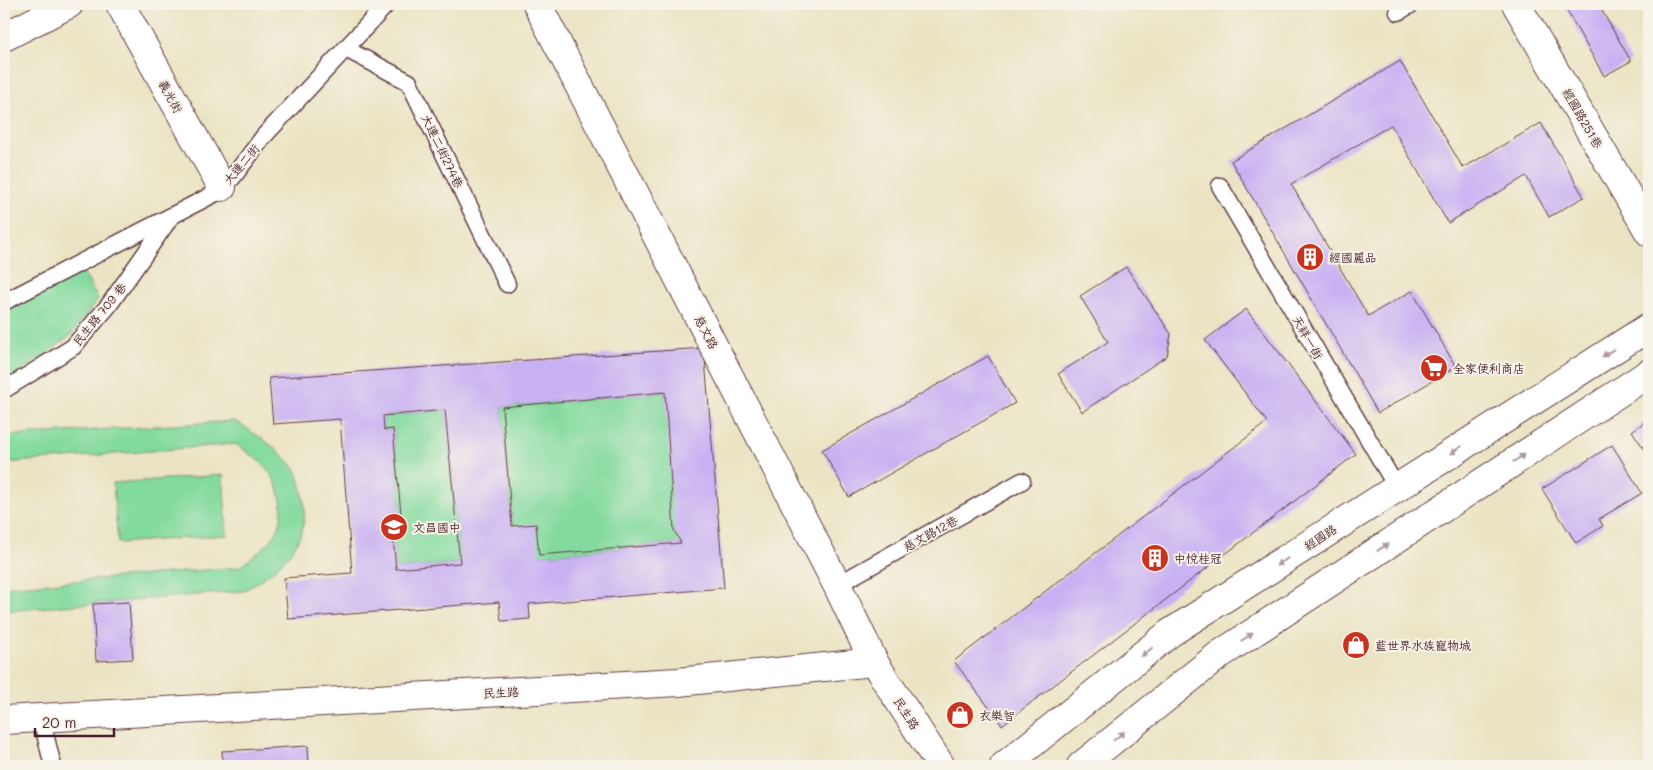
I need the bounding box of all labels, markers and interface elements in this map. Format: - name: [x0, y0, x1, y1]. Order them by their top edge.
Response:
- street label: 義光街: [155, 76, 187, 116]
- street label: 經國路251巷: [1559, 85, 1607, 151]
- street label: 大連二街274巷: [418, 111, 468, 191]
- street label: 大連二街: [219, 140, 263, 188]
- building icon: 經國麗品: [1295, 242, 1325, 272]
- place label: 經國麗品: [1329, 249, 1377, 265]
- street label: 民生路 709 巷: [69, 279, 129, 349]
- street label: 慈文路: [692, 312, 722, 352]
- street label: 天祥一街: [1289, 312, 1327, 362]
- one-way arrow: [1602, 349, 1615, 358]
- supermarket icon: 全家便利商店: [1419, 353, 1449, 383]
- place label: 全家便利商店: [1453, 360, 1525, 376]
- one-way arrow: [1450, 445, 1463, 455]
- one-way arrow: [1512, 453, 1526, 463]
- street label: 慈文路12巷: [900, 511, 960, 555]
- school or university icon: 文昌國中: [379, 512, 409, 542]
- place label: 文昌國中: [413, 519, 461, 535]
- street label: 經國路: [1301, 520, 1339, 554]
- building icon: 中悅桂冠: [1140, 543, 1170, 573]
- one-way arrow: [1377, 543, 1390, 552]
- place label: 中悅桂冠: [1174, 550, 1222, 566]
- one-way arrow: [1275, 557, 1288, 566]
- shop icon: 藍世界水族寵物城: [1341, 630, 1371, 660]
- one-way arrow: [1241, 632, 1254, 641]
- place label: 藍世界水族寵物城: [1375, 637, 1471, 653]
- one-way arrow: [1140, 646, 1153, 657]
- street label: 民生路: [483, 683, 519, 701]
- street label: 民生路: [890, 694, 924, 732]
- shop icon: 衣樂智: [945, 700, 975, 730]
- scale bar: [35, 705, 114, 737]
- place label: 衣樂智: [979, 707, 1015, 723]
- text: 20 m: [42, 712, 76, 732]
- one-way arrow: [1112, 730, 1125, 741]

